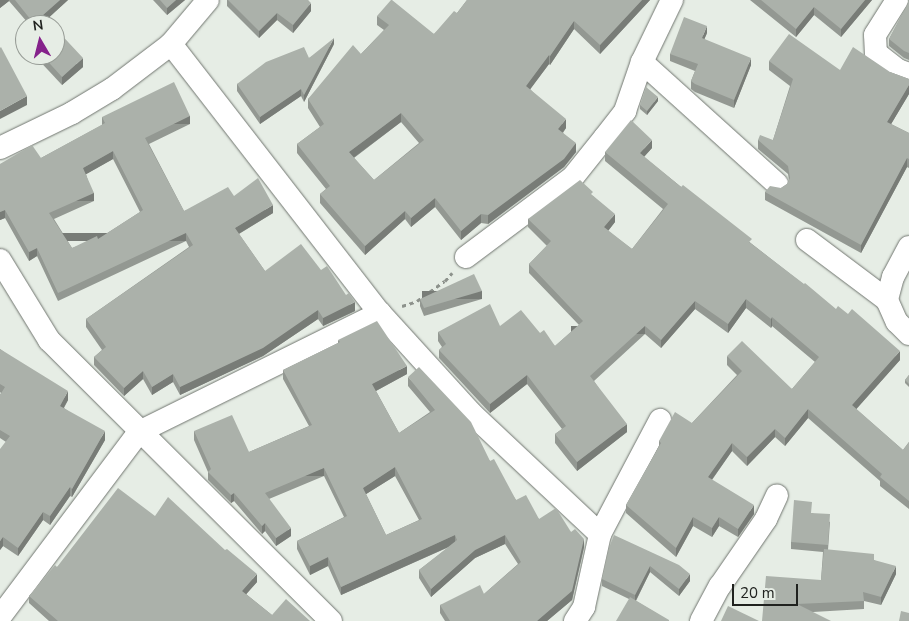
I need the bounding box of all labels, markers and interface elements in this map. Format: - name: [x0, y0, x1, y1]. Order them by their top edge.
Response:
- north arrow: [15, 15, 65, 65]
- text: N: [31, 16, 44, 36]
- scale bar: [734, 574, 800, 606]
- text: 20 m: [740, 583, 775, 603]

